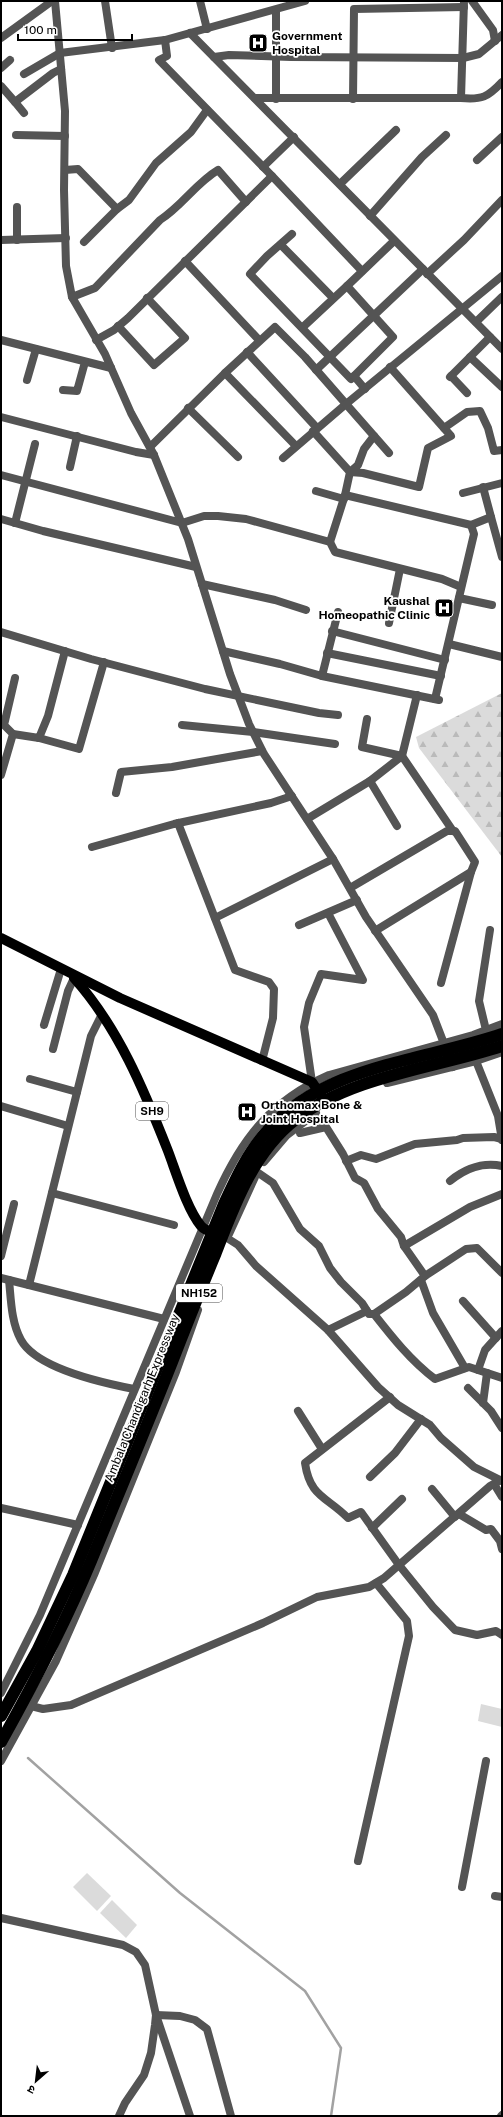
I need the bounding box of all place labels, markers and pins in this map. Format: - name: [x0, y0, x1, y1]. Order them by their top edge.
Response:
- place label: Government Hospital: [272, 29, 342, 57]
- hospital icon: Government Hospital: [247, 32, 269, 54]
- place label: Kaushal Homeopathic Clinic: [318, 594, 430, 622]
- hospital icon: Kaushal Homeopathic Clinic: [433, 597, 455, 619]
- place label: Orthomax Bone & Joint Hospital: [261, 1098, 362, 1126]
- hospital icon: Orthomax Bone & Joint Hospital: [236, 1101, 258, 1123]

